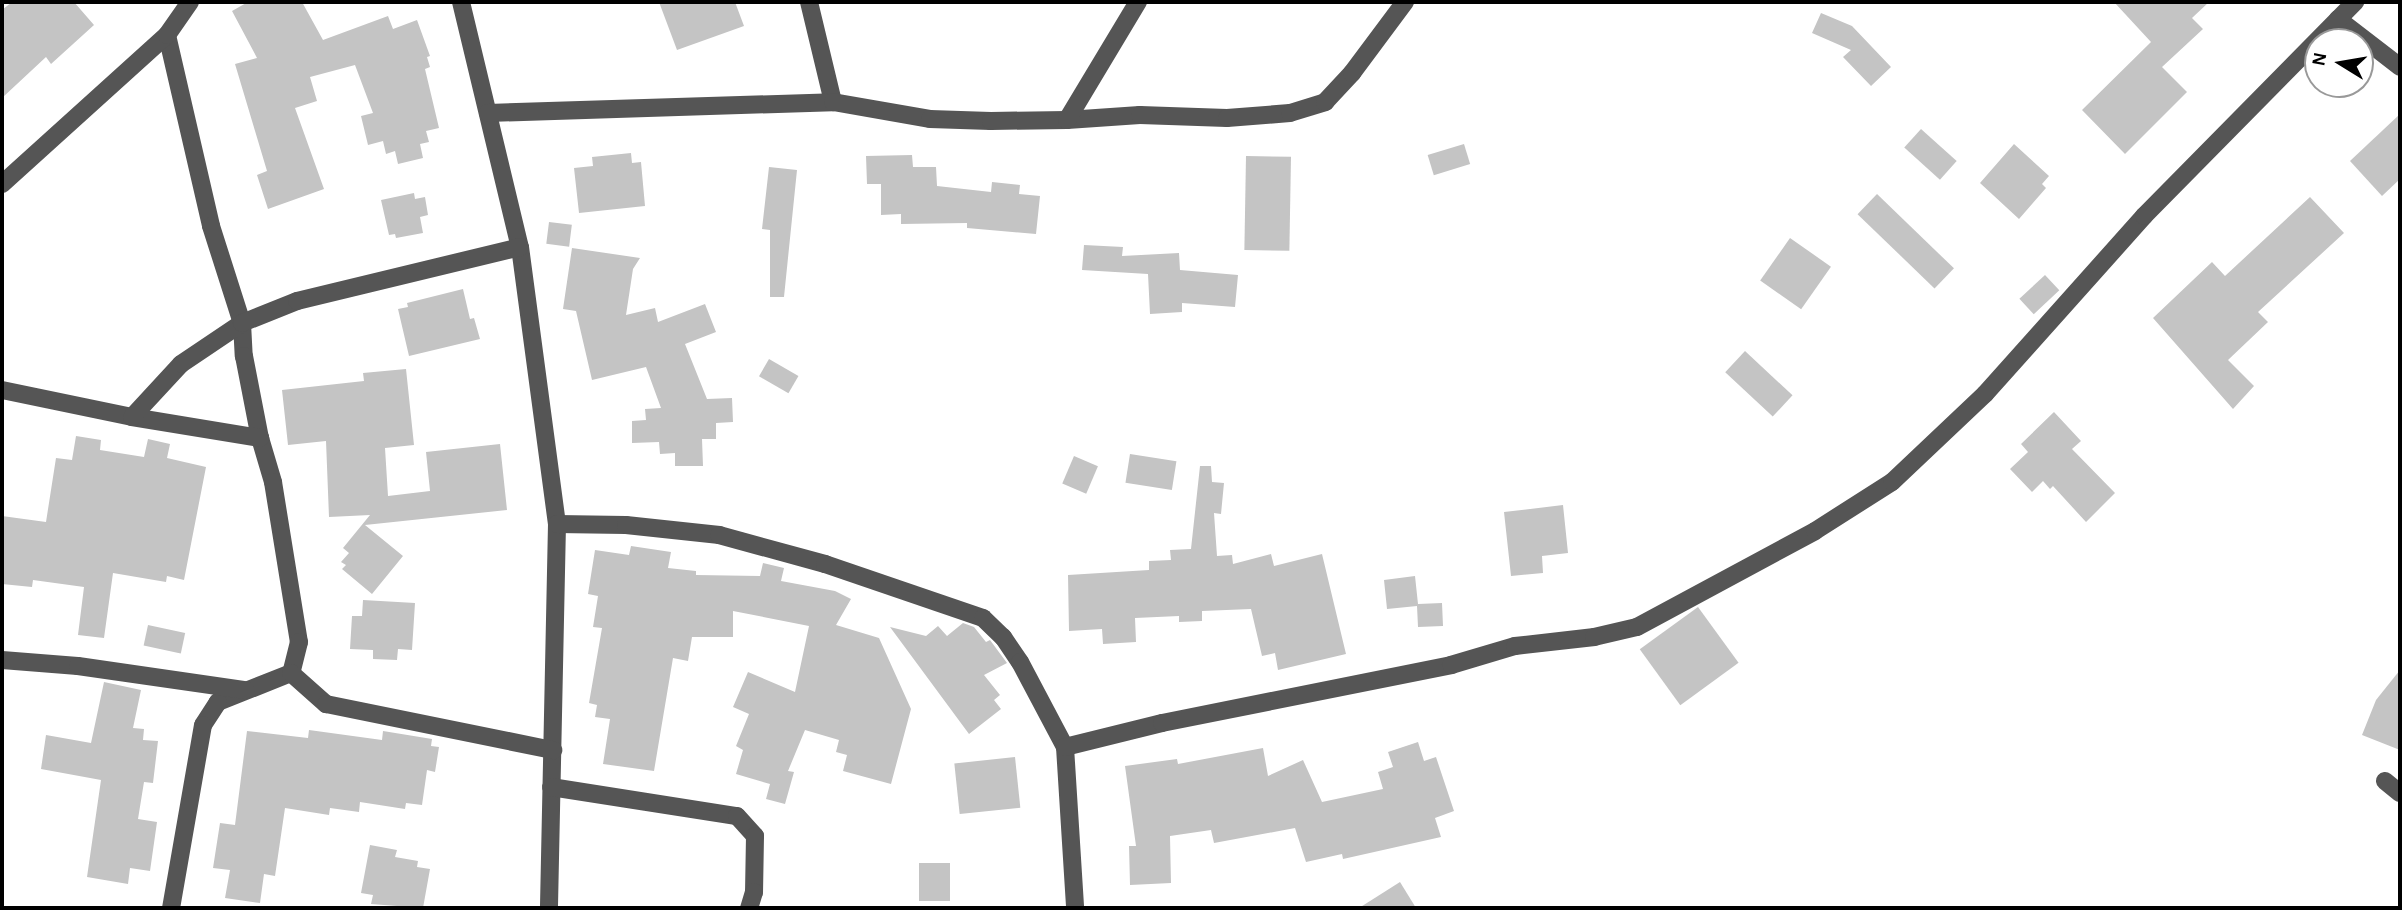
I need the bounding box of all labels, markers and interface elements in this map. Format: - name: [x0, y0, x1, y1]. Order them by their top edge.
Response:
- north arrow: [2304, 28, 2374, 98]
- text: N: [2309, 51, 2330, 68]

